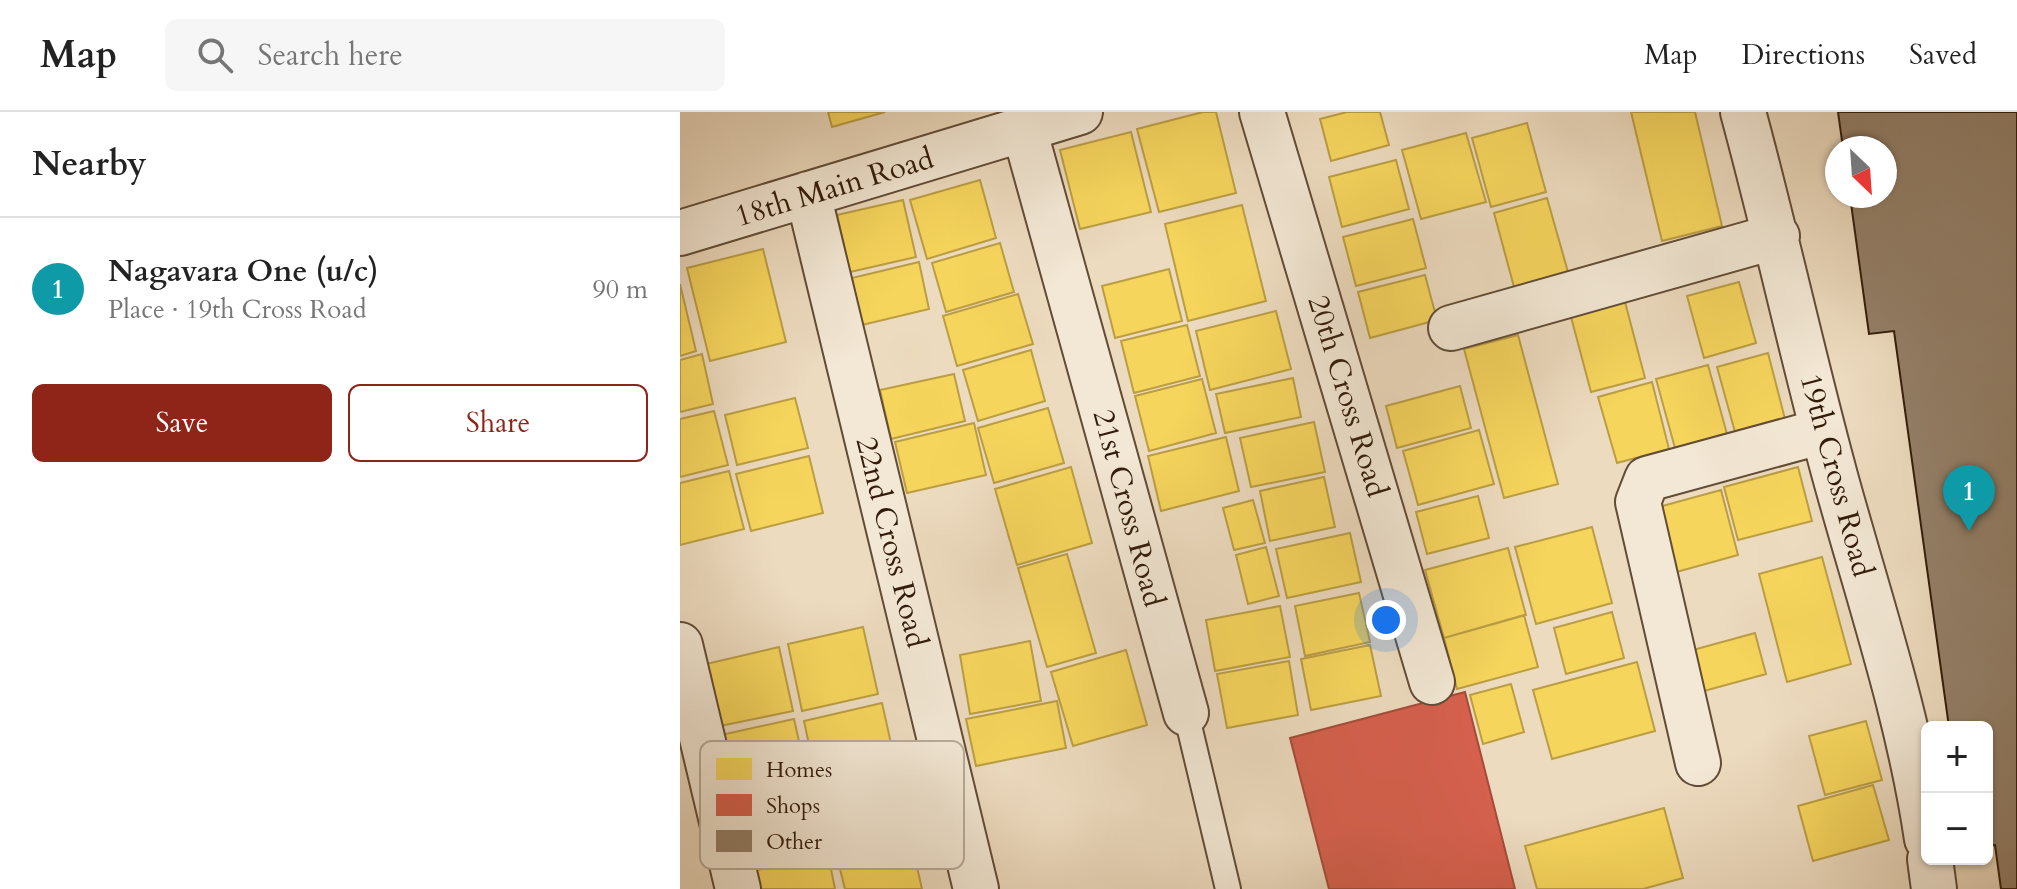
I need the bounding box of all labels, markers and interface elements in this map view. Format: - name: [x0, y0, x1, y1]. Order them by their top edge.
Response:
- search box: [165, 19, 725, 91]
- text: Map: [40, 29, 117, 81]
- icon: search: [193, 33, 237, 77]
- text: Search here: [257, 35, 403, 76]
- text: Map: [1644, 36, 1698, 74]
- text: Directions: [1742, 36, 1865, 74]
- text: Saved: [1909, 36, 1977, 74]
- north arrow: [1825, 136, 1897, 208]
- street label: 18th Main Road: [730, 138, 938, 237]
- text: Nearby: [32, 141, 147, 187]
- text: Nagavara One (u/c): [108, 251, 379, 292]
- text: 1: [51, 272, 65, 307]
- text: 90 m: [592, 272, 648, 307]
- street label: 20th Cross Road: [1297, 290, 1398, 502]
- text: Place · 19th Cross Road: [108, 292, 367, 327]
- street label: 19th Cross Road: [1790, 369, 1883, 581]
- button: Save: [32, 384, 332, 462]
- button: Share: [348, 384, 648, 462]
- street label: 21st Cross Road: [1083, 405, 1175, 611]
- street label: 22nd Cross Road: [846, 432, 938, 652]
- pin: 1: [1943, 465, 1995, 531]
- your location: [1366, 600, 1406, 640]
- map controls: [1921, 721, 1993, 865]
- button: +: [1921, 721, 1993, 793]
- legend: [700, 741, 964, 869]
- text: Homes: [766, 755, 832, 785]
- text: Shops: [766, 791, 820, 821]
- button: −: [1921, 793, 1993, 865]
- text: Other: [766, 827, 823, 857]

